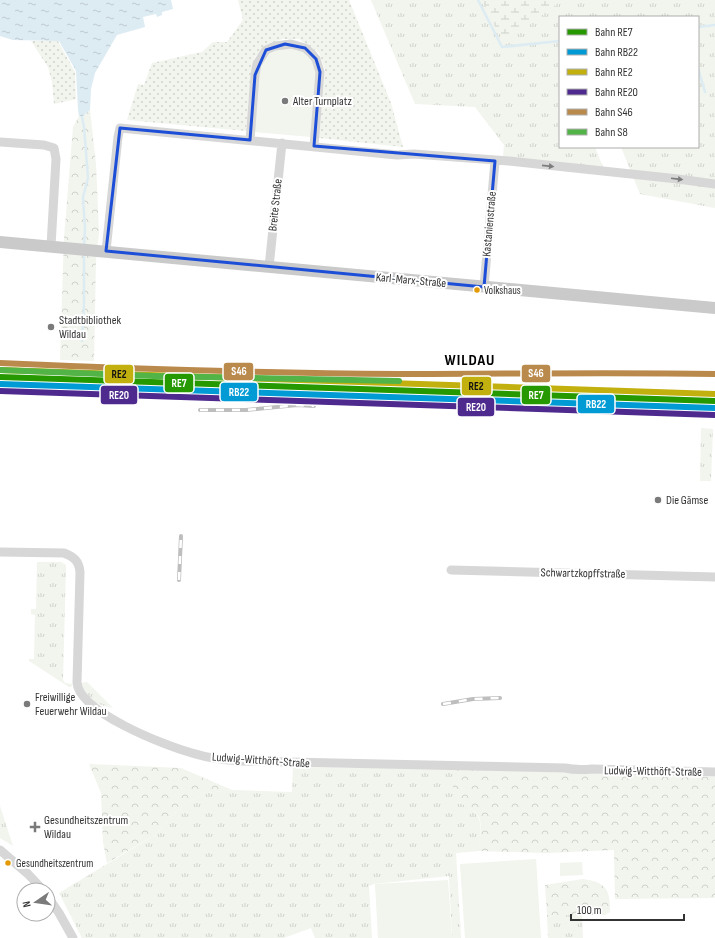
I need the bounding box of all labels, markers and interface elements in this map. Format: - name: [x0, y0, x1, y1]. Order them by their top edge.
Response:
- legend: [559, 16, 699, 148]
- text: Bahn RE7: [595, 25, 633, 40]
- text: Bahn RB22: [595, 45, 638, 60]
- text: Bahn RE2: [595, 65, 633, 80]
- text: Bahn RE20: [595, 85, 638, 100]
- place label: Alter Turnplatz: [292, 94, 352, 109]
- marker: Alter Turnplatz: [280, 96, 290, 106]
- text: Bahn S46: [595, 105, 633, 120]
- text: Bahn S8: [595, 125, 628, 140]
- one-way arrow: [542, 163, 554, 169]
- one-way arrow: [671, 176, 683, 182]
- street label: Breite Straße: [265, 178, 286, 232]
- street label: Kastanienstraße: [479, 191, 500, 257]
- street label: Karl-Marx-Straße: [375, 270, 447, 291]
- place label: Volkshaus: [484, 284, 521, 297]
- marker: Volkshaus: [472, 285, 482, 295]
- place label: Stadtbibliothek Wildau: [59, 313, 122, 342]
- marker: Stadtbibliothek Wildau: [46, 322, 56, 332]
- district label: WILDAU: [445, 351, 495, 370]
- line badge: S46: [223, 362, 254, 381]
- line badge: RE2: [104, 364, 134, 384]
- line badge: S46: [521, 364, 551, 383]
- text: S46: [231, 365, 247, 378]
- text: S46: [528, 367, 544, 380]
- text: RE2: [112, 368, 127, 381]
- line badge: RE7: [164, 373, 194, 393]
- line badge: RE2: [461, 376, 492, 396]
- text: RE7: [172, 377, 187, 390]
- text: RE2: [469, 380, 484, 393]
- line badge: RB22: [220, 382, 258, 402]
- line badge: RE20: [100, 385, 138, 405]
- line badge: RE7: [521, 385, 551, 405]
- text: RB22: [229, 386, 249, 399]
- text: RE20: [109, 389, 129, 402]
- text: RE7: [529, 389, 544, 402]
- line badge: RB22: [577, 394, 615, 414]
- line badge: RE20: [457, 397, 495, 417]
- text: RB22: [586, 398, 606, 411]
- text: RE20: [466, 401, 486, 414]
- place label: Die Gämse: [666, 493, 708, 508]
- marker: Die Gämse: [653, 495, 663, 505]
- street label: Schwartzkopffstraße: [540, 565, 626, 582]
- place label: Freiwillige Feuerwehr Wildau: [35, 690, 107, 719]
- marker: Freiwillige Feuerwehr Wildau: [22, 699, 32, 709]
- street label: Ludwig-Witthöft-Straße: [212, 750, 311, 771]
- street label: Ludwig-Witthöft-Straße: [604, 763, 702, 780]
- place label: Gesundheitszentrum Wildau: [44, 813, 129, 842]
- marker: Gesundheitszentrum Wildau: [29, 821, 41, 833]
- place label: Gesundheitszentrum: [16, 857, 93, 870]
- marker: Gesundheitszentrum: [3, 858, 13, 868]
- north arrow: [16, 882, 56, 922]
- scale bar: [571, 896, 684, 922]
- text: N: [20, 900, 34, 908]
- text: 100 m: [577, 903, 602, 918]

